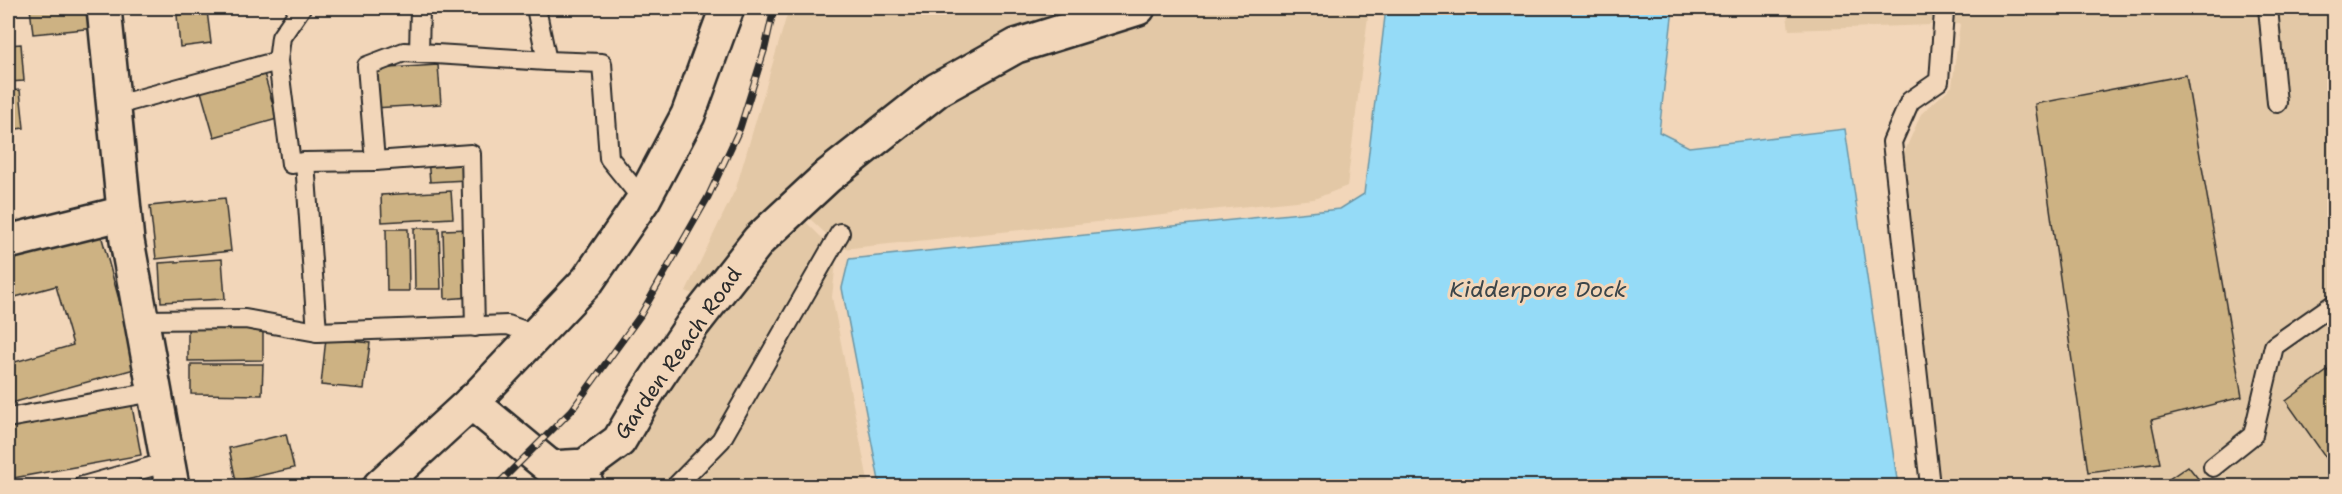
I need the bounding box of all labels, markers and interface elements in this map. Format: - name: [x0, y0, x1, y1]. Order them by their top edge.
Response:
- street label: Garden Reach Road: [608, 261, 748, 445]
- water label: Kidderpore Dock: [1449, 275, 1627, 304]

